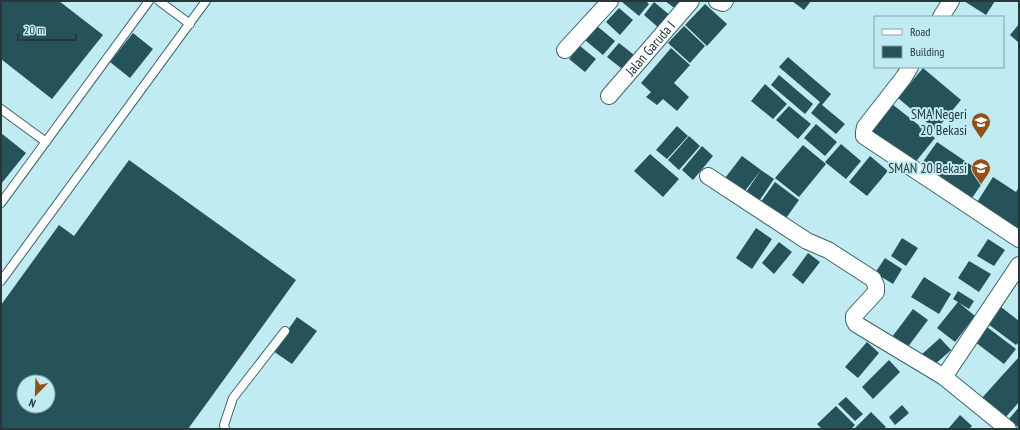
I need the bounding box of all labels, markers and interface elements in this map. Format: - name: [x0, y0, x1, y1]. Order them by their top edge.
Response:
- scale bar: [18, 16, 76, 42]
- legend: [874, 16, 1004, 68]
- street label: Jalan Garuda I: [621, 17, 679, 80]
- text: 20 m: [24, 22, 45, 37]
- text: Road: [910, 24, 930, 39]
- text: Building: [910, 44, 945, 59]
- place label: SMA Negeri 20 Bekasi: [911, 105, 967, 139]
- school or university icon: SMA Negeri 20 Bekasi: [970, 111, 992, 139]
- school or university icon: SMAN 20 Bekasi: [970, 157, 992, 185]
- place label: SMAN 20 Bekasi: [888, 159, 967, 177]
- north arrow: [16, 374, 56, 414]
- text: N: [27, 396, 38, 411]

